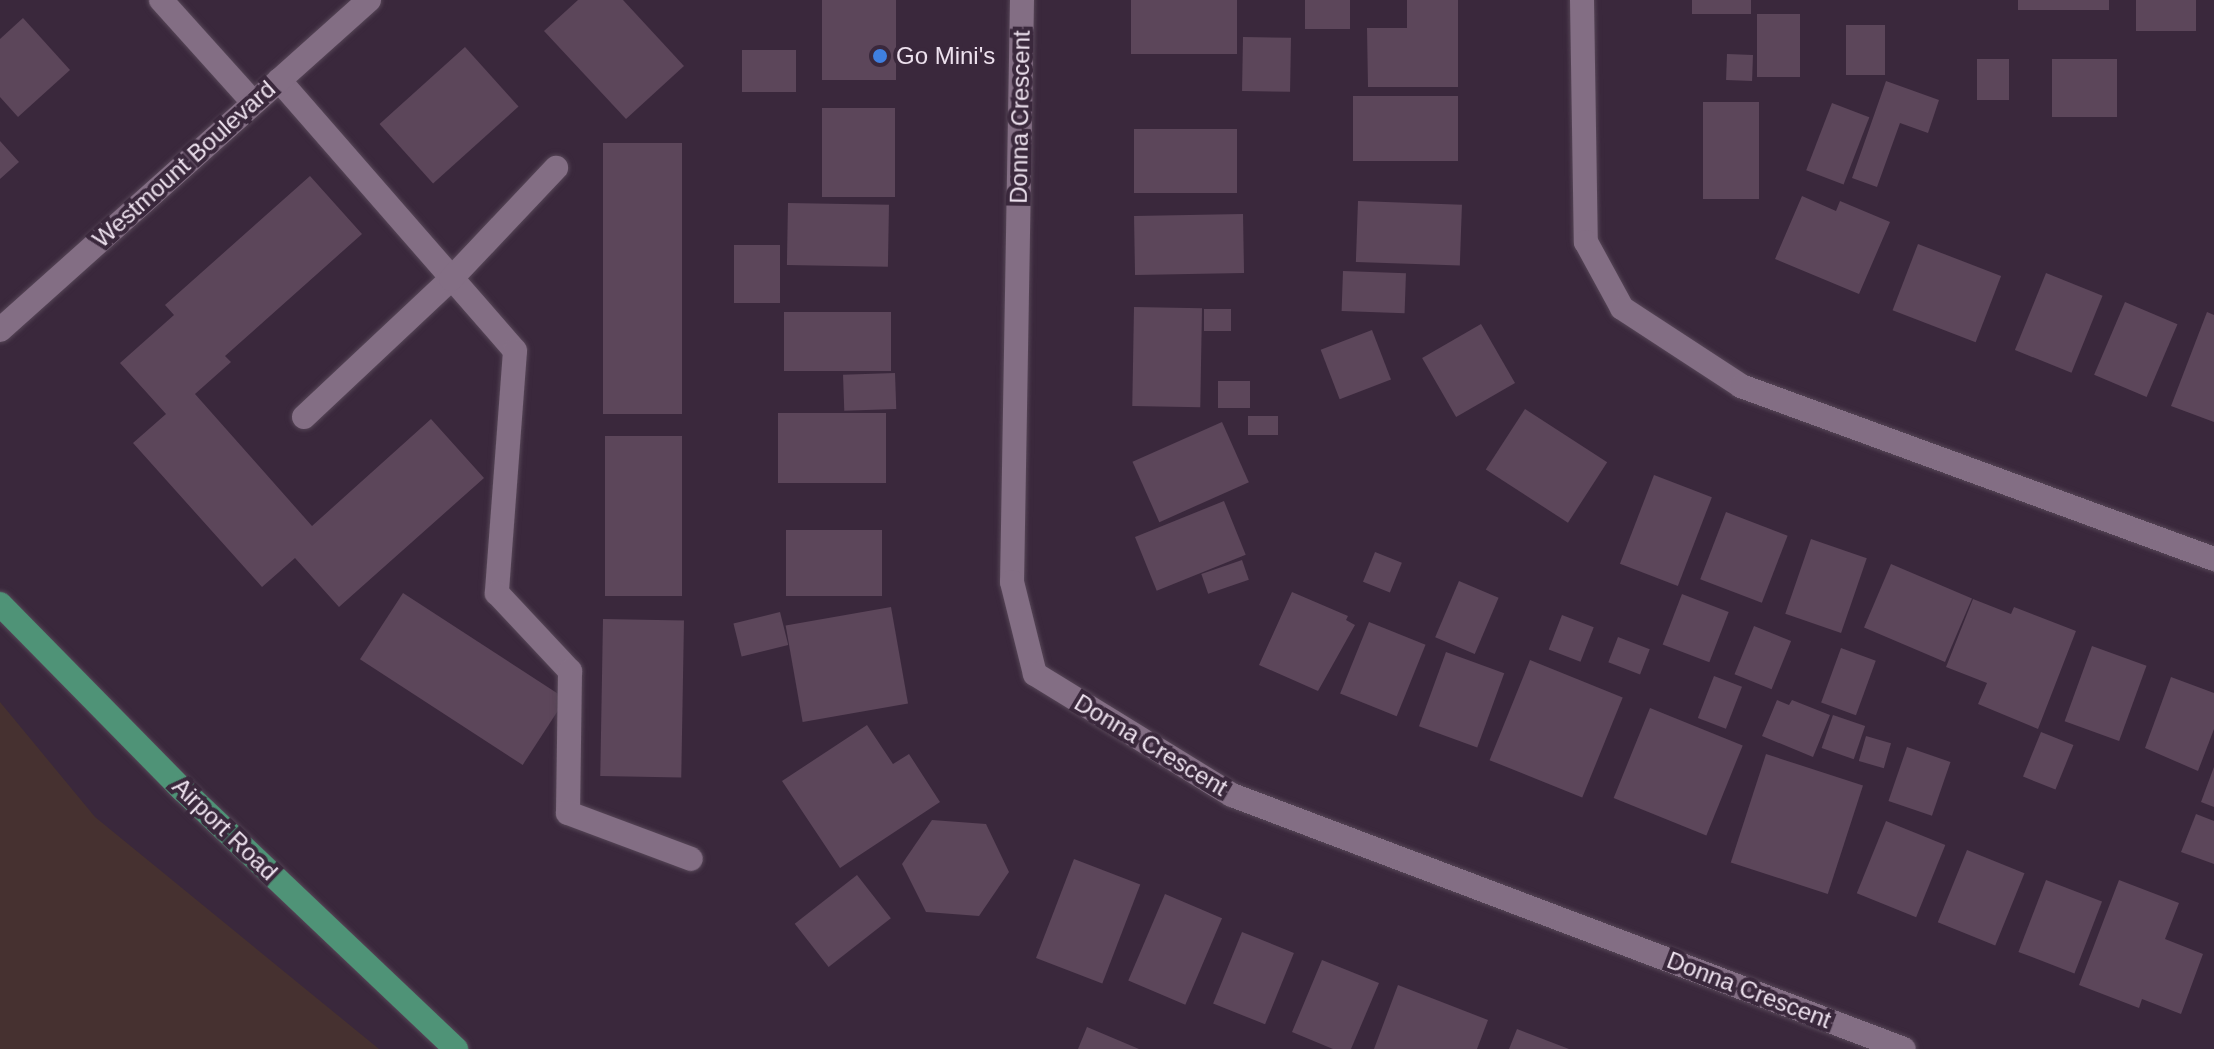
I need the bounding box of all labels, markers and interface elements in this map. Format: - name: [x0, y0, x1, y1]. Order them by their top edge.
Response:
- street label: Donna Crescent: [1004, 30, 1036, 204]
- place label: Go Mini's: [896, 42, 995, 70]
- marker: Go Mini's: [871, 47, 889, 65]
- street label: Westmount Boulevard: [87, 74, 281, 254]
- street label: Donna Crescent: [1069, 688, 1233, 802]
- street label: Airport Road: [167, 772, 283, 886]
- street label: Donna Crescent: [1663, 945, 1835, 1035]

